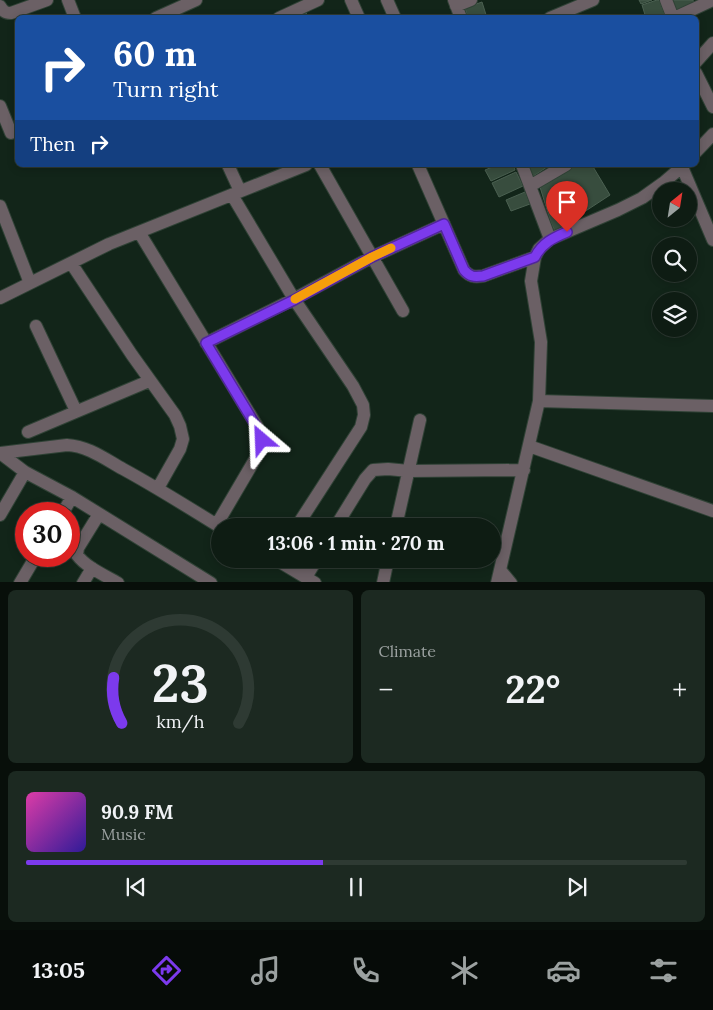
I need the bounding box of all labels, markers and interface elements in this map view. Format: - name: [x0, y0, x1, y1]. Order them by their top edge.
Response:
- text: 60 m: [113, 31, 197, 76]
- icon: right: [30, 35, 95, 100]
- text: Turn right: [113, 75, 218, 103]
- icon: right: [85, 130, 113, 158]
- text: Then: [30, 132, 75, 156]
- pin: [546, 181, 588, 232]
- north arrow: [652, 182, 698, 228]
- map controls: [652, 182, 697, 337]
- icon: arrive: [553, 188, 581, 216]
- button: search: [652, 237, 697, 282]
- button: layers: [652, 292, 697, 337]
- position arrow: [235, 413, 287, 465]
- speed limit sign: 30: [15, 502, 80, 567]
- text: 13:06 · 1 min · 270 m: [268, 531, 444, 555]
- text: Climate: [379, 641, 436, 661]
- text: 23: [152, 650, 209, 716]
- text: 22°: [505, 665, 560, 713]
- text: −: [379, 672, 393, 708]
- text: +: [672, 672, 687, 708]
- text: km/h: [156, 710, 205, 733]
- text: 90.9 FM: [101, 800, 173, 824]
- text: Music: [101, 824, 146, 844]
- icon: previous: [122, 873, 150, 901]
- icon: pause: [342, 873, 370, 901]
- icon: next: [563, 873, 591, 901]
- icon: directions: [149, 953, 184, 988]
- icon: music: [248, 953, 283, 988]
- icon: phone: [348, 953, 383, 988]
- icon: climate: [447, 953, 482, 988]
- icon: car: [546, 953, 581, 988]
- icon: filters: [646, 953, 681, 988]
- text: 13:05: [32, 956, 85, 984]

